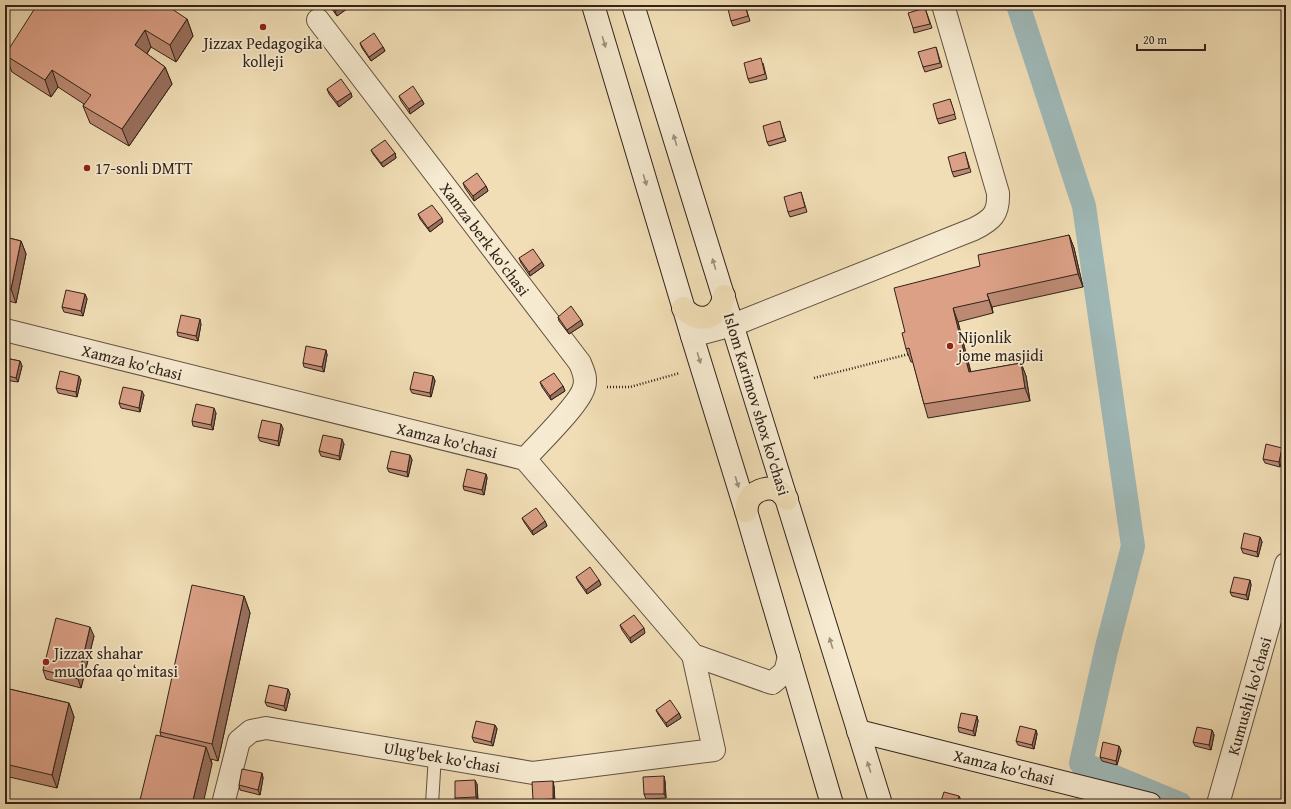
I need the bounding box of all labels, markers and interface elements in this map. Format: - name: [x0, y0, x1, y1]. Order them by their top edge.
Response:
- marker: Jizzax Pedagogika kolleji: [258, 22, 268, 32]
- scale bar: [1137, 26, 1205, 52]
- place label: Jizzax Pedagogika kolleji: [201, 31, 323, 73]
- text: 20 m: [1143, 31, 1167, 48]
- one-way arrow: [601, 37, 607, 49]
- one-way arrow: [672, 134, 678, 146]
- place label: 17-sonli DMTT: [95, 156, 193, 180]
- marker: 17-sonli DMTT: [82, 163, 92, 173]
- one-way arrow: [642, 175, 648, 187]
- street label: Xamza berk ko'chasi: [434, 177, 536, 301]
- one-way arrow: [711, 258, 717, 270]
- street label: Islom Karimov shox ko'chasi: [718, 310, 796, 499]
- place label: Nijonlik jome masjidi: [956, 325, 1044, 367]
- street label: Xamza ko'chasi: [79, 338, 185, 386]
- marker: Nijonlik jome masjidi: [945, 341, 955, 351]
- one-way arrow: [696, 353, 702, 365]
- street label: Xamza ko'chasi: [394, 416, 500, 464]
- one-way arrow: [735, 477, 741, 489]
- street label: Kumushli ko'chasi: [1221, 634, 1277, 758]
- one-way arrow: [828, 636, 834, 648]
- place label: Jizzax shahar mudofaa qoʻmitasi: [52, 641, 178, 683]
- marker: Jizzax shahar mudofaa qoʻmitasi: [41, 657, 51, 667]
- street label: Ulug'bek ko'chasi: [382, 735, 502, 779]
- street label: Xamza ko'chasi: [951, 743, 1057, 791]
- one-way arrow: [866, 761, 872, 773]

